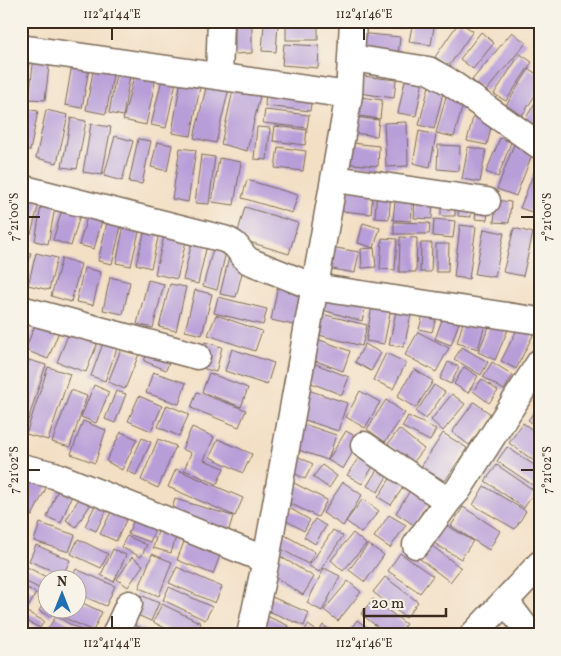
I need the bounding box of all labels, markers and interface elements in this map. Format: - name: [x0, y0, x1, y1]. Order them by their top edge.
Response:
- text: 112°41'44"E: [83, 7, 141, 23]
- text: 112°41'46"E: [336, 7, 392, 23]
- text: 7°21'00"S: [7, 193, 23, 241]
- text: 7°21'00"S: [540, 193, 556, 241]
- text: 7°21'02"S: [7, 446, 23, 494]
- text: 7°21'02"S: [540, 446, 556, 494]
- north arrow: [38, 568, 88, 618]
- text: N: [57, 573, 67, 592]
- scale bar: [364, 586, 446, 618]
- text: 20 m: [371, 594, 404, 615]
- text: 112°41'44"E: [83, 636, 141, 652]
- text: 112°41'46"E: [336, 636, 392, 652]

